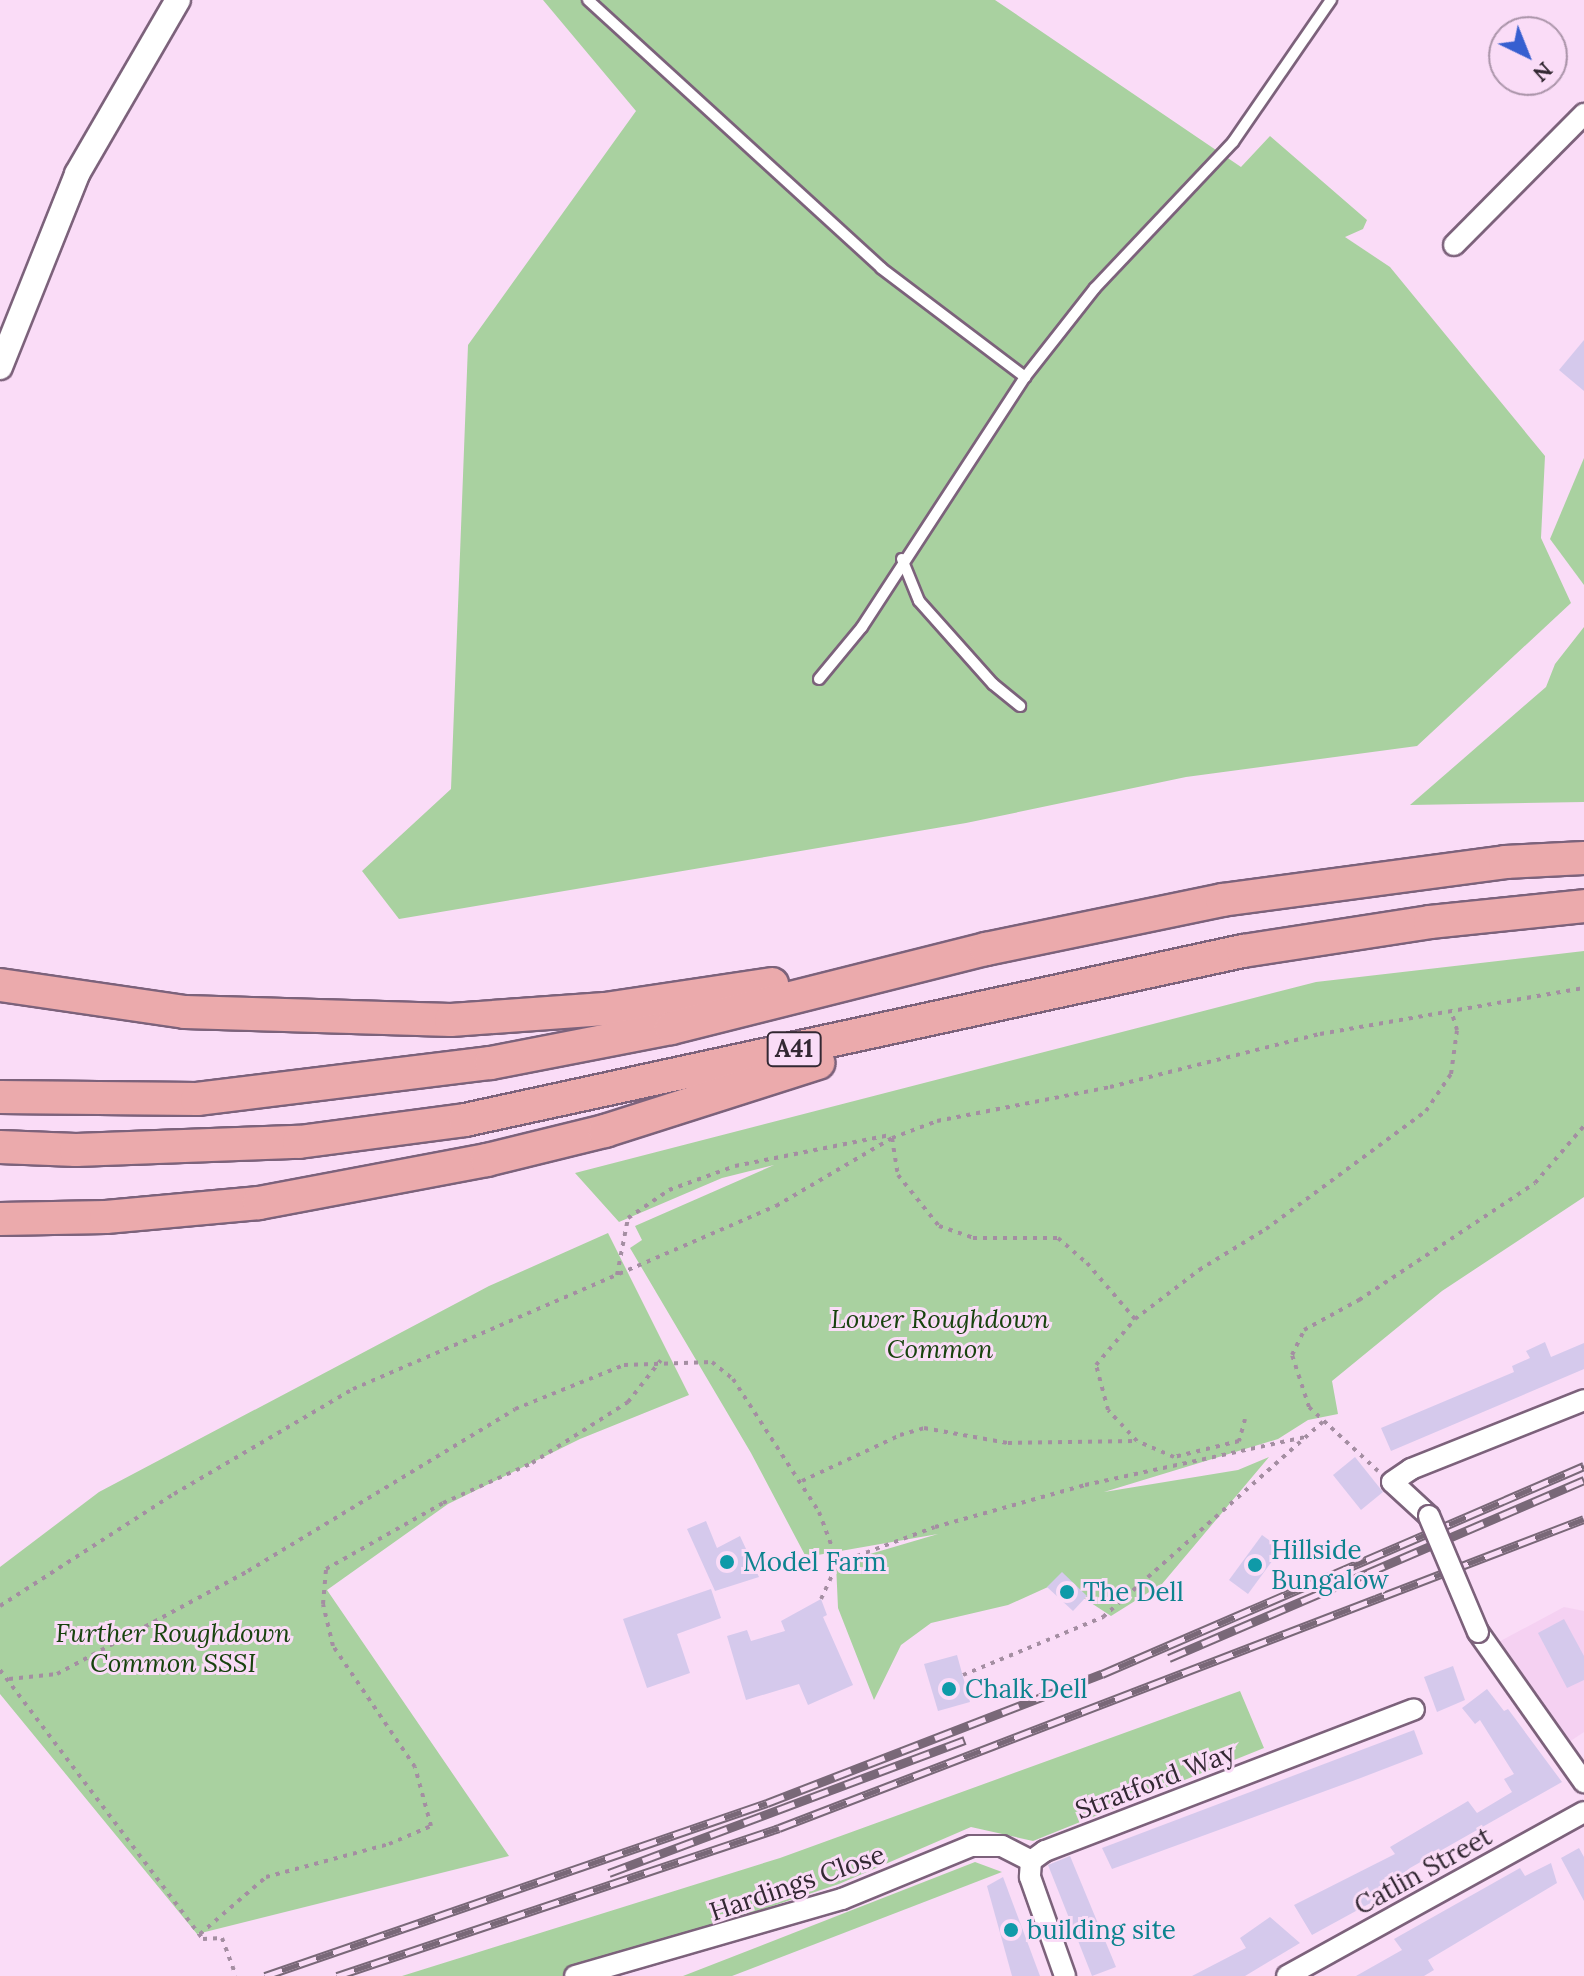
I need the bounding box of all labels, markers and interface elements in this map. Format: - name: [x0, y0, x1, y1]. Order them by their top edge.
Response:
- north arrow: [1488, 16, 1568, 96]
- text: N: [1527, 56, 1559, 88]
- road number: A41: [766, 1029, 822, 1069]
- park label: Lower Roughdown Common: [831, 1303, 1049, 1364]
- place label: Hillside Bungalow: [1271, 1534, 1389, 1596]
- place label: Model Farm: [743, 1546, 887, 1578]
- marker: Model Farm: [718, 1553, 736, 1571]
- marker: Hillside Bungalow: [1246, 1556, 1264, 1574]
- place label: The Dell: [1083, 1576, 1184, 1608]
- marker: The Dell: [1058, 1583, 1076, 1601]
- park label: Further Roughdown Common SSSI: [56, 1617, 290, 1678]
- place label: Chalk Dell: [965, 1673, 1088, 1705]
- marker: Chalk Dell: [940, 1680, 958, 1698]
- street label: Stratford Way: [1071, 1736, 1239, 1826]
- street label: Catlin Street: [1349, 1820, 1497, 1922]
- street label: Hardings Close: [705, 1838, 889, 1928]
- place label: building site: [1027, 1914, 1176, 1946]
- marker: building site: [1002, 1921, 1020, 1939]

